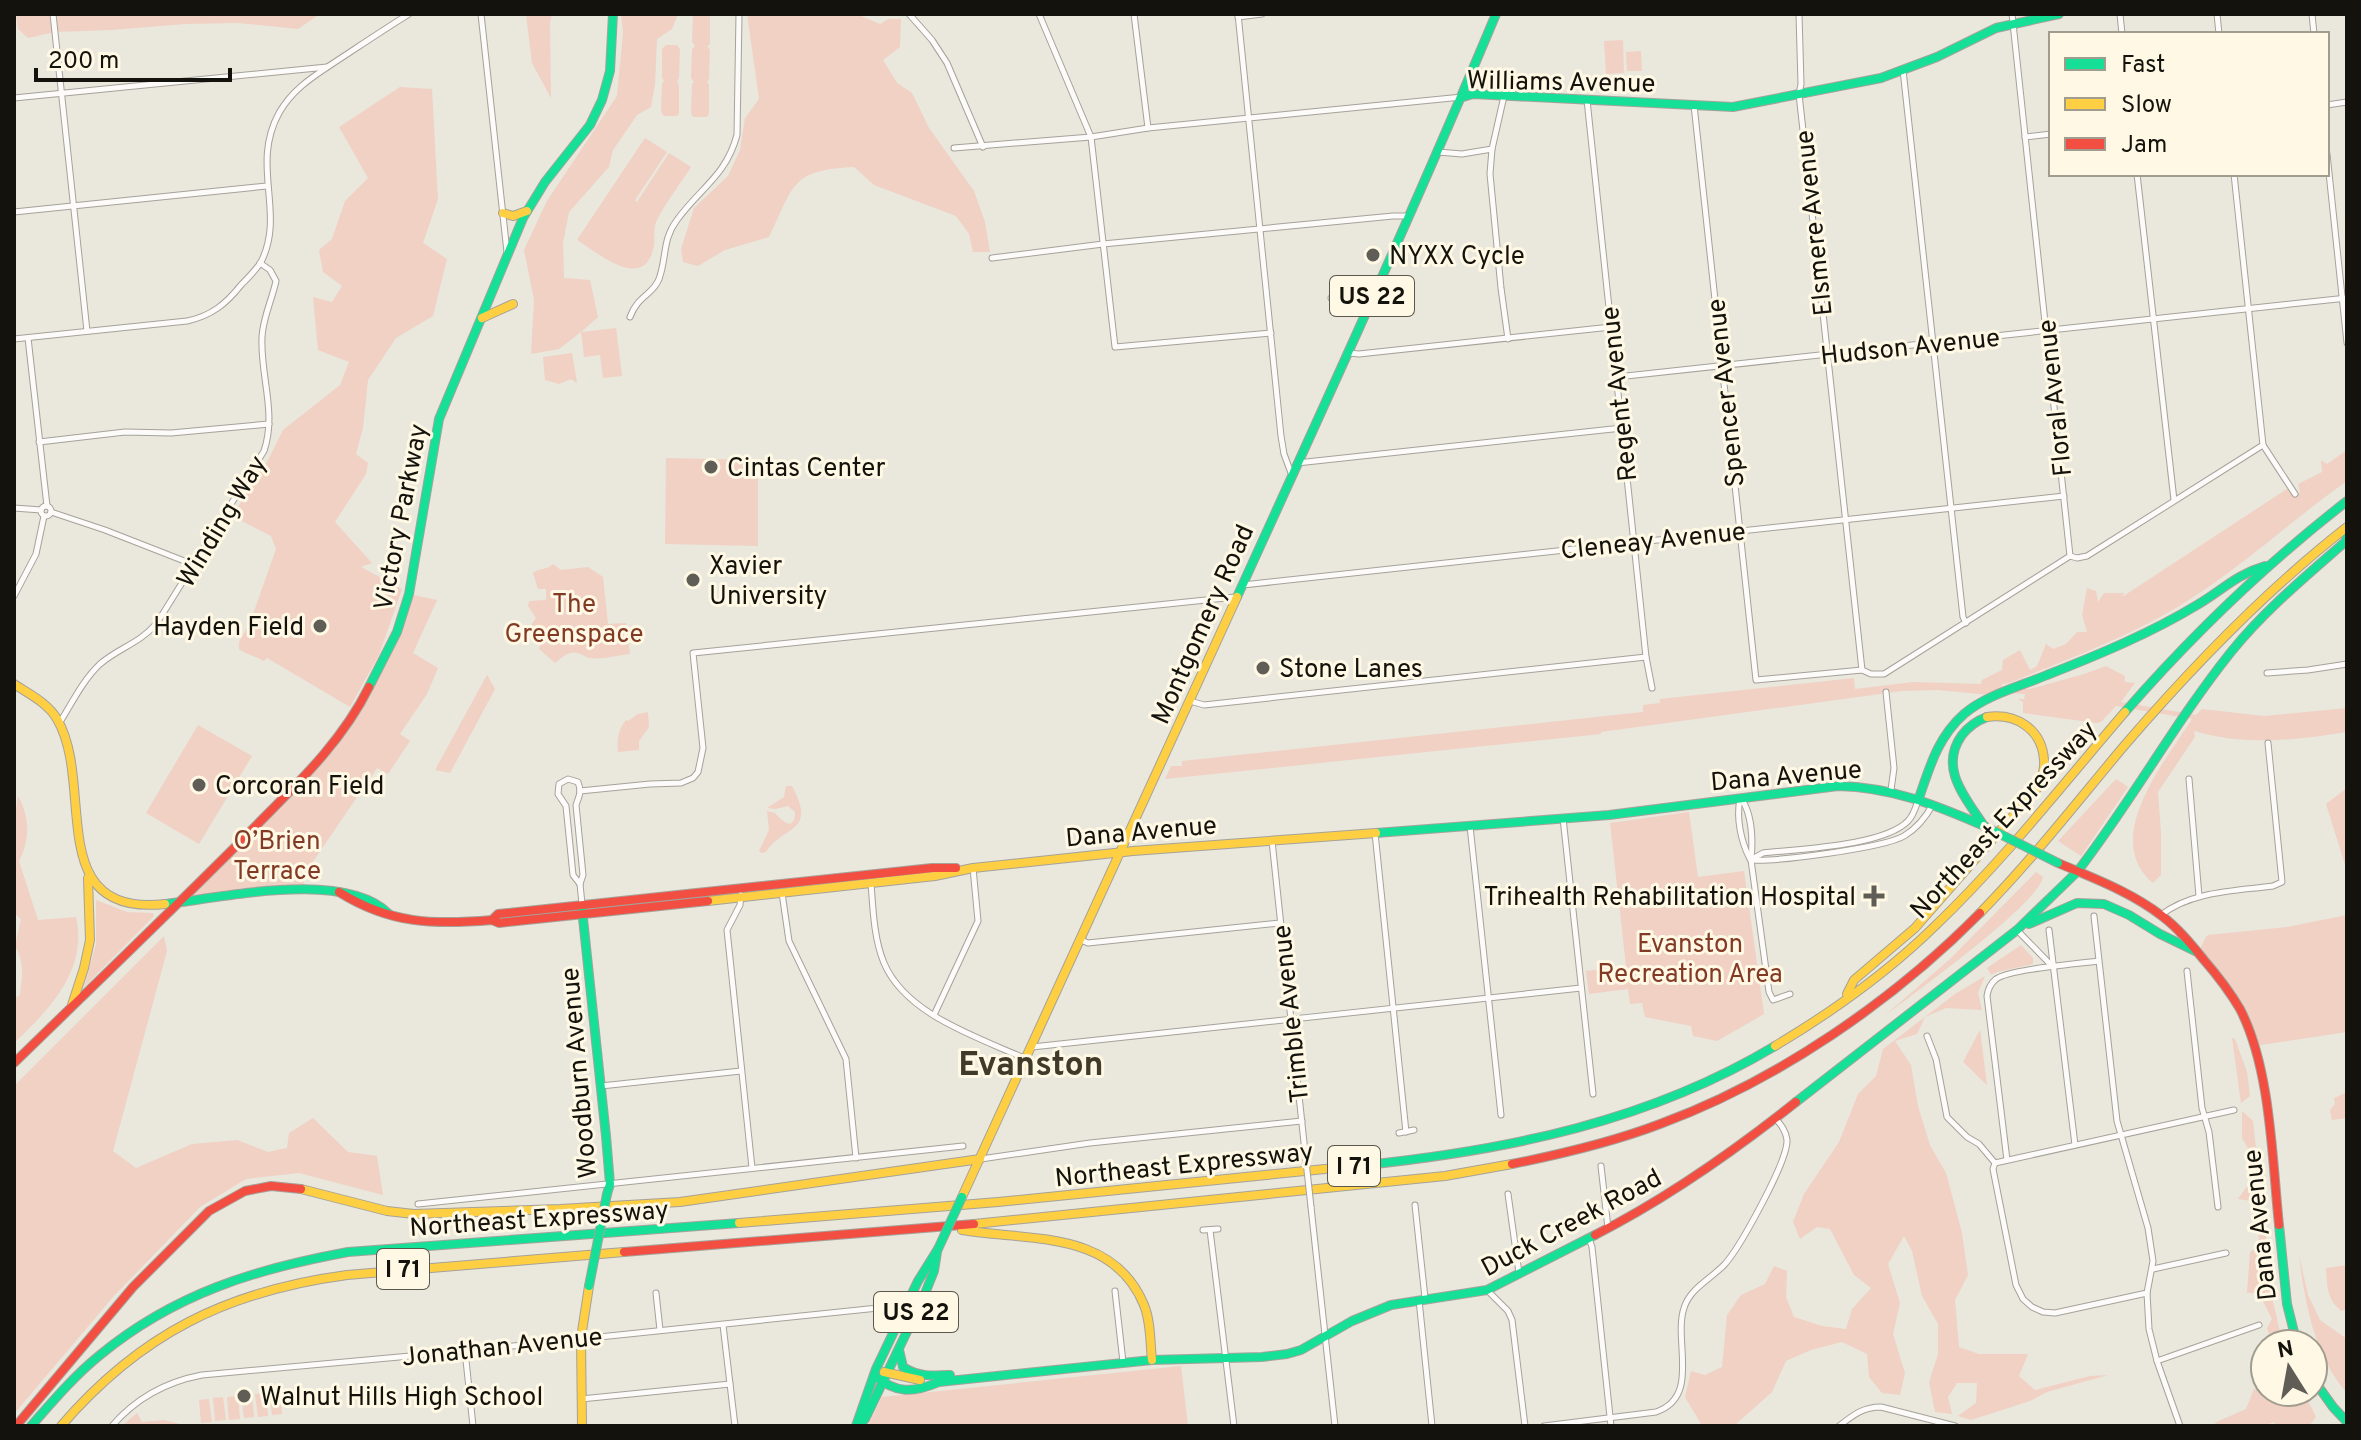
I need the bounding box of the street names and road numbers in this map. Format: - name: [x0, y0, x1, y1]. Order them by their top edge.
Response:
- street label: Williams Avenue: [1466, 65, 1656, 102]
- street label: Elsmere Avenue: [1789, 128, 1842, 317]
- road number: US 22: [1330, 276, 1414, 316]
- street label: Spencer Avenue: [1701, 297, 1754, 489]
- street label: Regent Avenue: [1595, 305, 1646, 483]
- street label: Floral Avenue: [2032, 318, 2081, 478]
- street label: Hudson Avenue: [1819, 323, 2002, 374]
- street label: Victory Parkway: [368, 421, 437, 614]
- street label: Winding Way: [171, 450, 276, 594]
- street label: Cleneay Avenue: [1559, 516, 1748, 569]
- street label: Montgomery Road: [1145, 520, 1263, 730]
- street label: Northeast Expressway: [1904, 714, 2106, 927]
- street label: Dana Avenue: [1709, 754, 1863, 801]
- street label: Dana Avenue: [1064, 810, 1218, 857]
- street label: Trimble Avenue: [1267, 923, 1318, 1104]
- street label: Woodburn Avenue: [555, 966, 606, 1180]
- street label: Northeast Expressway: [1053, 1136, 1315, 1196]
- road number: I 71: [1328, 1146, 1380, 1186]
- street label: Dana Avenue: [2237, 1148, 2286, 1302]
- street label: Duck Creek Road: [1476, 1163, 1668, 1286]
- street label: Northeast Expressway: [408, 1195, 670, 1246]
- road number: I 71: [377, 1249, 429, 1289]
- road number: US 22: [874, 1292, 958, 1332]
- street label: Jonathan Avenue: [400, 1322, 604, 1375]

